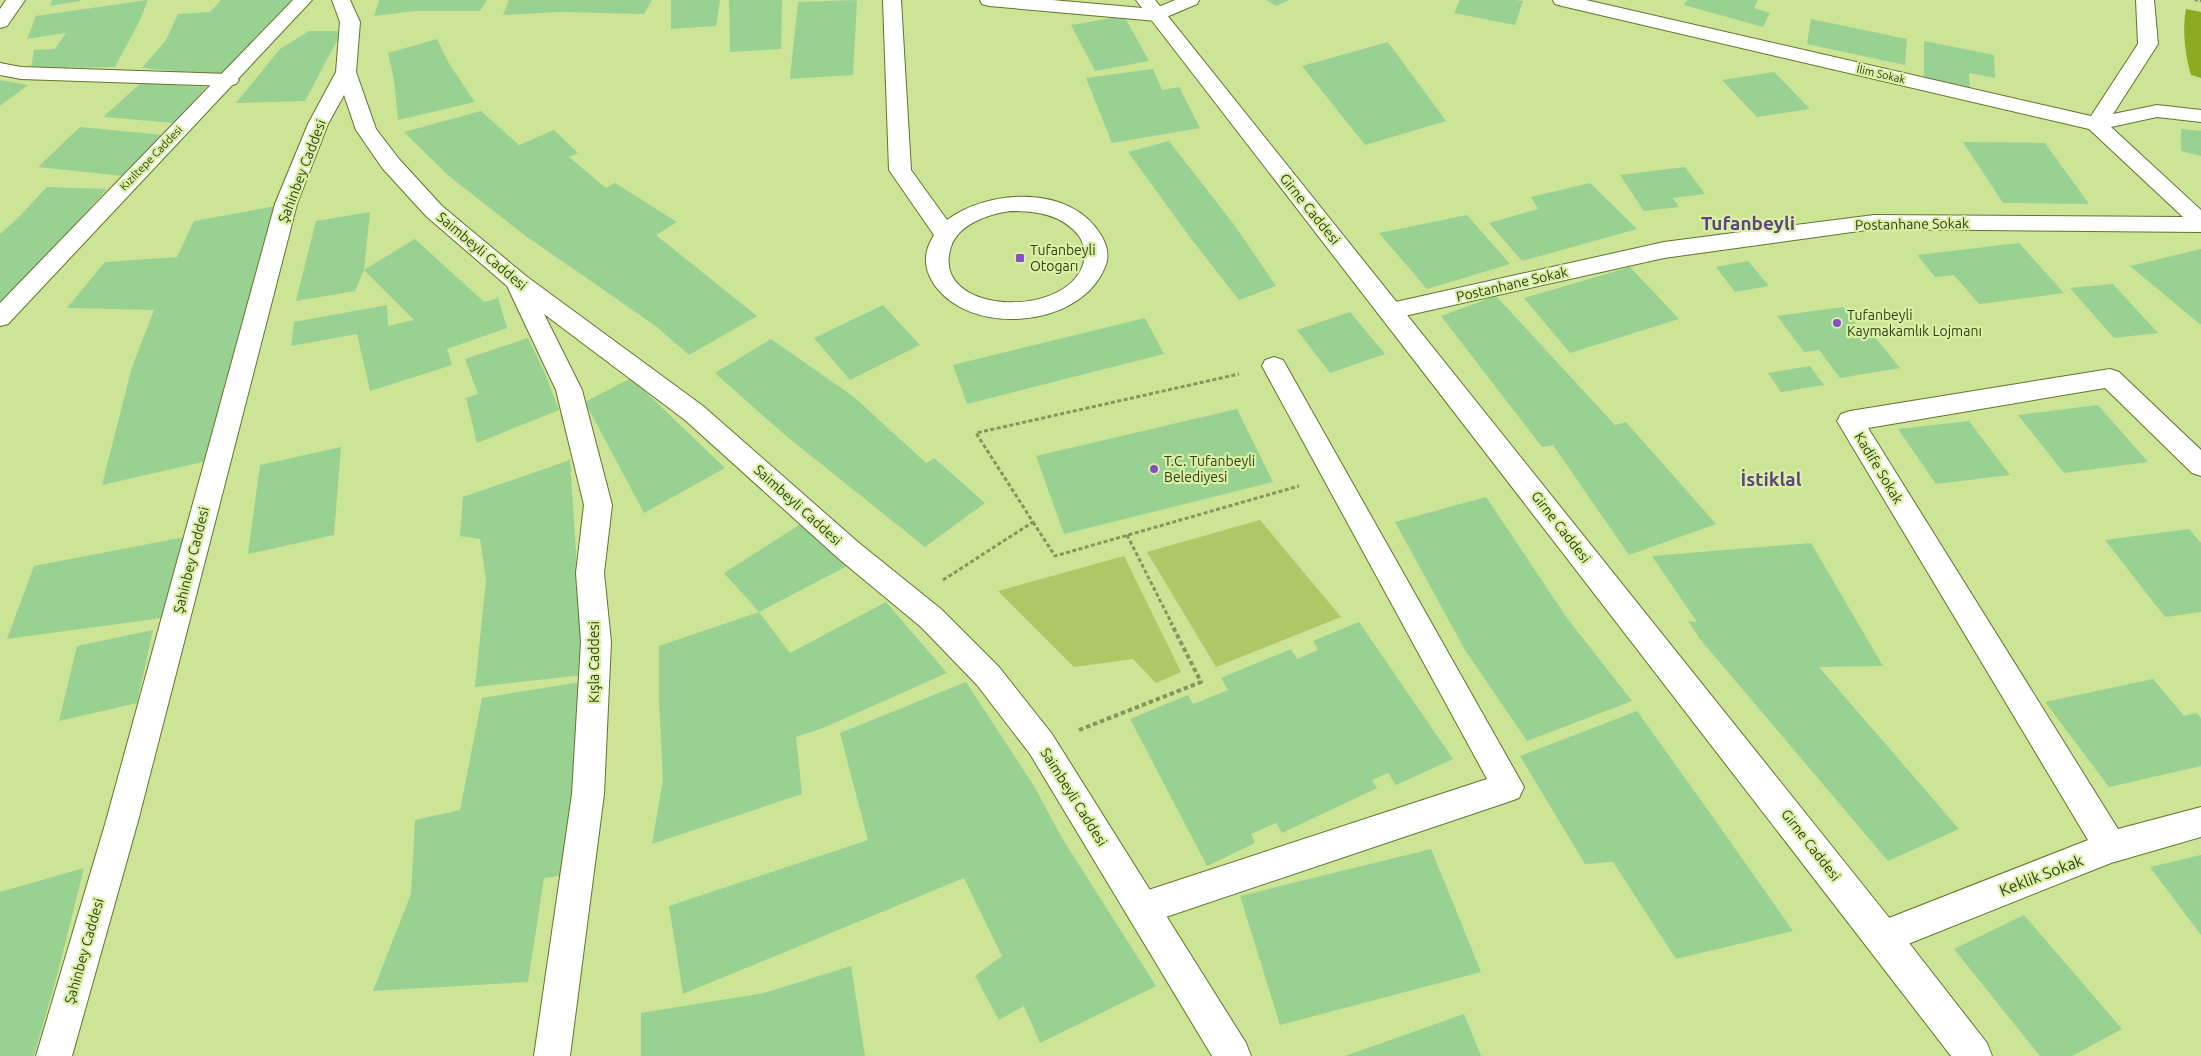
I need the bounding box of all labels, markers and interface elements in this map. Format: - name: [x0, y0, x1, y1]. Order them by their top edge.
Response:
- street label: İlim Sokak: [1856, 63, 1907, 85]
- street label: Şahinbey Caddesi: [275, 117, 329, 225]
- street label: Kızıltepe Caddesi: [117, 123, 185, 193]
- street label: Girne Caddesi: [1277, 170, 1343, 248]
- street label: Saimbeyli Caddesi: [434, 209, 530, 293]
- district label: Tufanbeyli: [1701, 212, 1795, 234]
- street label: Postanhane Sokak: [1855, 215, 1969, 233]
- place label: Tufanbeyli Otogarı: [1030, 242, 1096, 274]
- marker: Tufanbeyli Otogarı: [1014, 252, 1026, 264]
- street label: Postanhane Sokak: [1455, 263, 1569, 305]
- place label: Tufanbeyli Kaymakamlık Lojmanı: [1847, 307, 1982, 339]
- marker: Tufanbeyli Kaymakamlık Lojmanı: [1831, 317, 1843, 329]
- street label: Kadife Sokak: [1851, 429, 1907, 507]
- place label: T.C. Tufanbeyli Belediyesi: [1164, 453, 1255, 485]
- street label: Saimbeyli Caddesi: [751, 461, 845, 549]
- marker: T.C. Tufanbeyli Belediyesi: [1148, 463, 1160, 475]
- district label: İstiklal: [1741, 468, 1802, 490]
- street label: Girne Caddesi: [1528, 488, 1594, 566]
- street label: Şahinbey Caddesi: [170, 505, 212, 615]
- street label: Kışla Caddesi: [586, 621, 602, 703]
- street label: Saimbeyli Caddesi: [1037, 745, 1111, 849]
- street label: Girne Caddesi: [1778, 806, 1844, 884]
- street label: Keklik Sokak: [1997, 851, 2085, 899]
- street label: Şahinbey Caddesi: [61, 896, 107, 1006]

